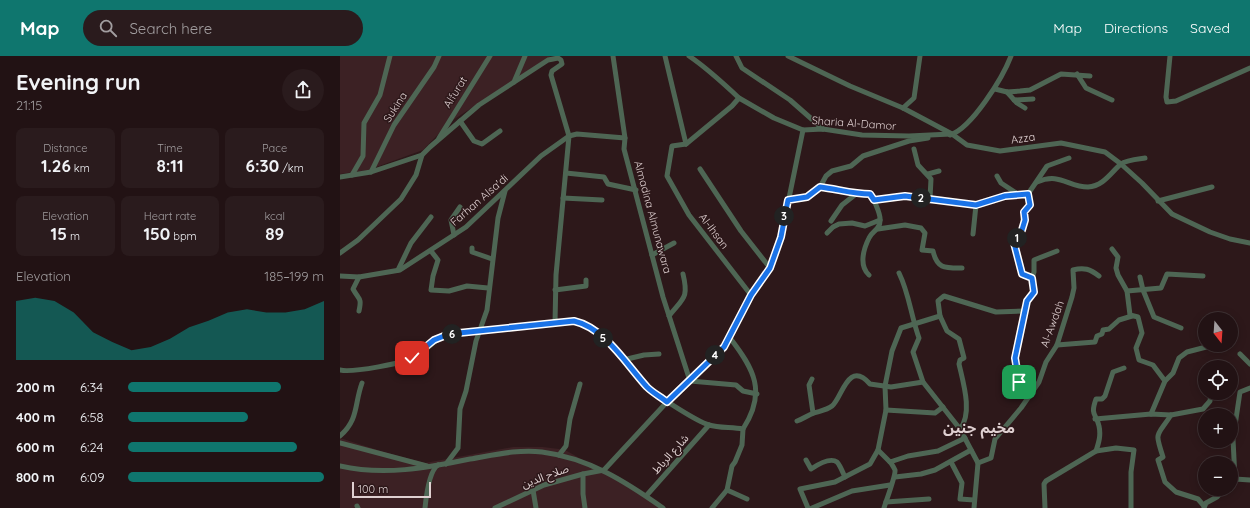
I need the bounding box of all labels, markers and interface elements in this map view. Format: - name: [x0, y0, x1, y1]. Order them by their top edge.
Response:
- search box: [83, 10, 363, 46]
- text: Map: [20, 16, 59, 40]
- icon: search: [97, 17, 119, 39]
- text: Search here: [129, 19, 212, 38]
- text: Map: [1053, 19, 1082, 37]
- text: Directions: [1104, 19, 1168, 37]
- text: Saved: [1190, 19, 1230, 37]
- text: Evening run: [16, 68, 141, 96]
- button: share: [282, 69, 324, 111]
- street label: Alfurat: [440, 73, 470, 110]
- street label: Sukina: [380, 89, 410, 125]
- text: 21:15: [16, 97, 42, 113]
- street label: Sharia Al-Damor: [811, 113, 898, 133]
- street label: Azza: [1010, 129, 1036, 147]
- text: Distance: [43, 141, 87, 155]
- text: Time: [157, 141, 183, 155]
- text: Pace: [262, 141, 287, 155]
- text: 1.26: [41, 155, 71, 176]
- text: 8:11: [156, 155, 184, 176]
- text: 6:30: [246, 155, 279, 176]
- street label: Almadina Almunawara: [631, 159, 675, 275]
- text: km: [71, 161, 90, 175]
- text: /km: [279, 161, 304, 175]
- street label: Farhan Alsa'di: [447, 171, 511, 229]
- pin: 2: [911, 188, 931, 208]
- text: 2: [918, 191, 924, 205]
- pin: 3: [774, 206, 794, 226]
- text: Elevation: [42, 209, 89, 223]
- text: Heart rate: [144, 209, 196, 223]
- text: kcal: [264, 209, 285, 223]
- text: 3: [781, 209, 787, 223]
- street label: Al-Ihsan: [696, 210, 732, 252]
- text: 15: [51, 223, 67, 244]
- text: 150: [143, 223, 170, 244]
- text: 89: [265, 223, 284, 244]
- pin: 1: [1007, 228, 1027, 248]
- text: m: [67, 229, 80, 243]
- text: bpm: [170, 229, 197, 243]
- text: 1: [1015, 231, 1019, 245]
- text: Elevation: [16, 268, 71, 284]
- text: 185–199 m: [264, 268, 324, 284]
- street label: Al-Awdah: [1037, 299, 1067, 349]
- north arrow: [1198, 312, 1238, 352]
- map controls: [1198, 312, 1238, 496]
- pin: 6: [442, 324, 462, 344]
- text: 6: [449, 327, 455, 341]
- pin: 5: [593, 328, 613, 348]
- text: 5: [600, 331, 606, 345]
- pin: [395, 341, 429, 375]
- pin: 4: [705, 345, 725, 365]
- icon: check: [401, 347, 423, 369]
- text: 4: [712, 348, 718, 362]
- button: locate: [1198, 360, 1238, 400]
- pin: [1002, 365, 1036, 399]
- icon: arrive: [1008, 371, 1030, 393]
- text: 200 m: [16, 379, 55, 395]
- text: 6:34: [80, 379, 103, 395]
- button: +: [1198, 408, 1238, 448]
- text: 400 m: [16, 409, 55, 425]
- text: 6:58: [80, 409, 104, 425]
- district label: مخيم جنين: [943, 418, 1015, 439]
- street label: شارع الرباط: [648, 431, 693, 477]
- text: 600 m: [16, 439, 55, 455]
- text: 6:24: [80, 439, 103, 455]
- button: −: [1198, 456, 1238, 496]
- street label: صلاح الدين: [519, 461, 571, 492]
- text: 800 m: [16, 469, 55, 485]
- text: 6:09: [80, 469, 104, 485]
- scale bar: [352, 480, 431, 499]
- text: 100 m: [358, 482, 388, 496]

